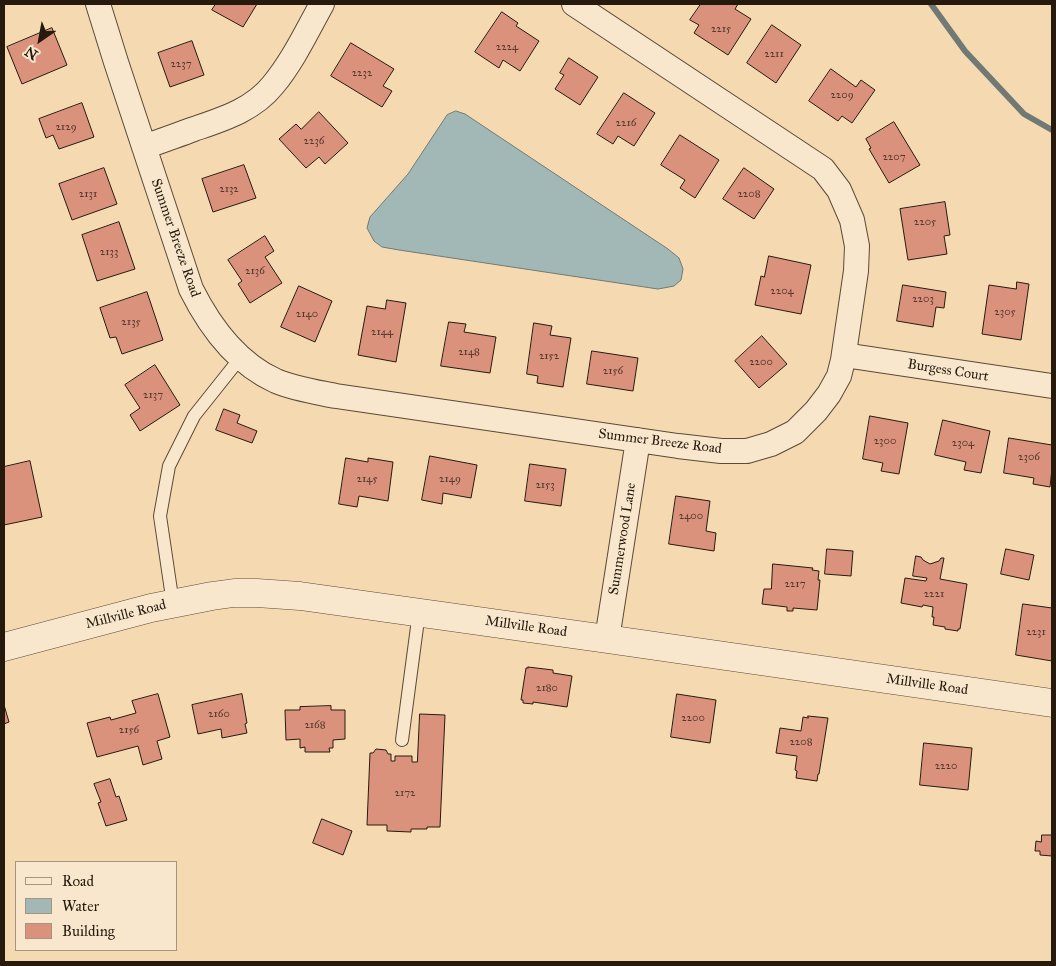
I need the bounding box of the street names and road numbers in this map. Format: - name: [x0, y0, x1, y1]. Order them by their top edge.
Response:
- street label: Summer Breeze Road: [147, 177, 203, 299]
- street label: Burgess Court: [906, 356, 990, 386]
- street label: Summer Breeze Road: [597, 426, 723, 458]
- street label: Summerwood Lane: [606, 482, 640, 596]
- street label: Millville Road: [84, 597, 168, 633]
- street label: Millville Road: [484, 613, 568, 641]
- street label: Millville Road: [885, 671, 969, 699]

